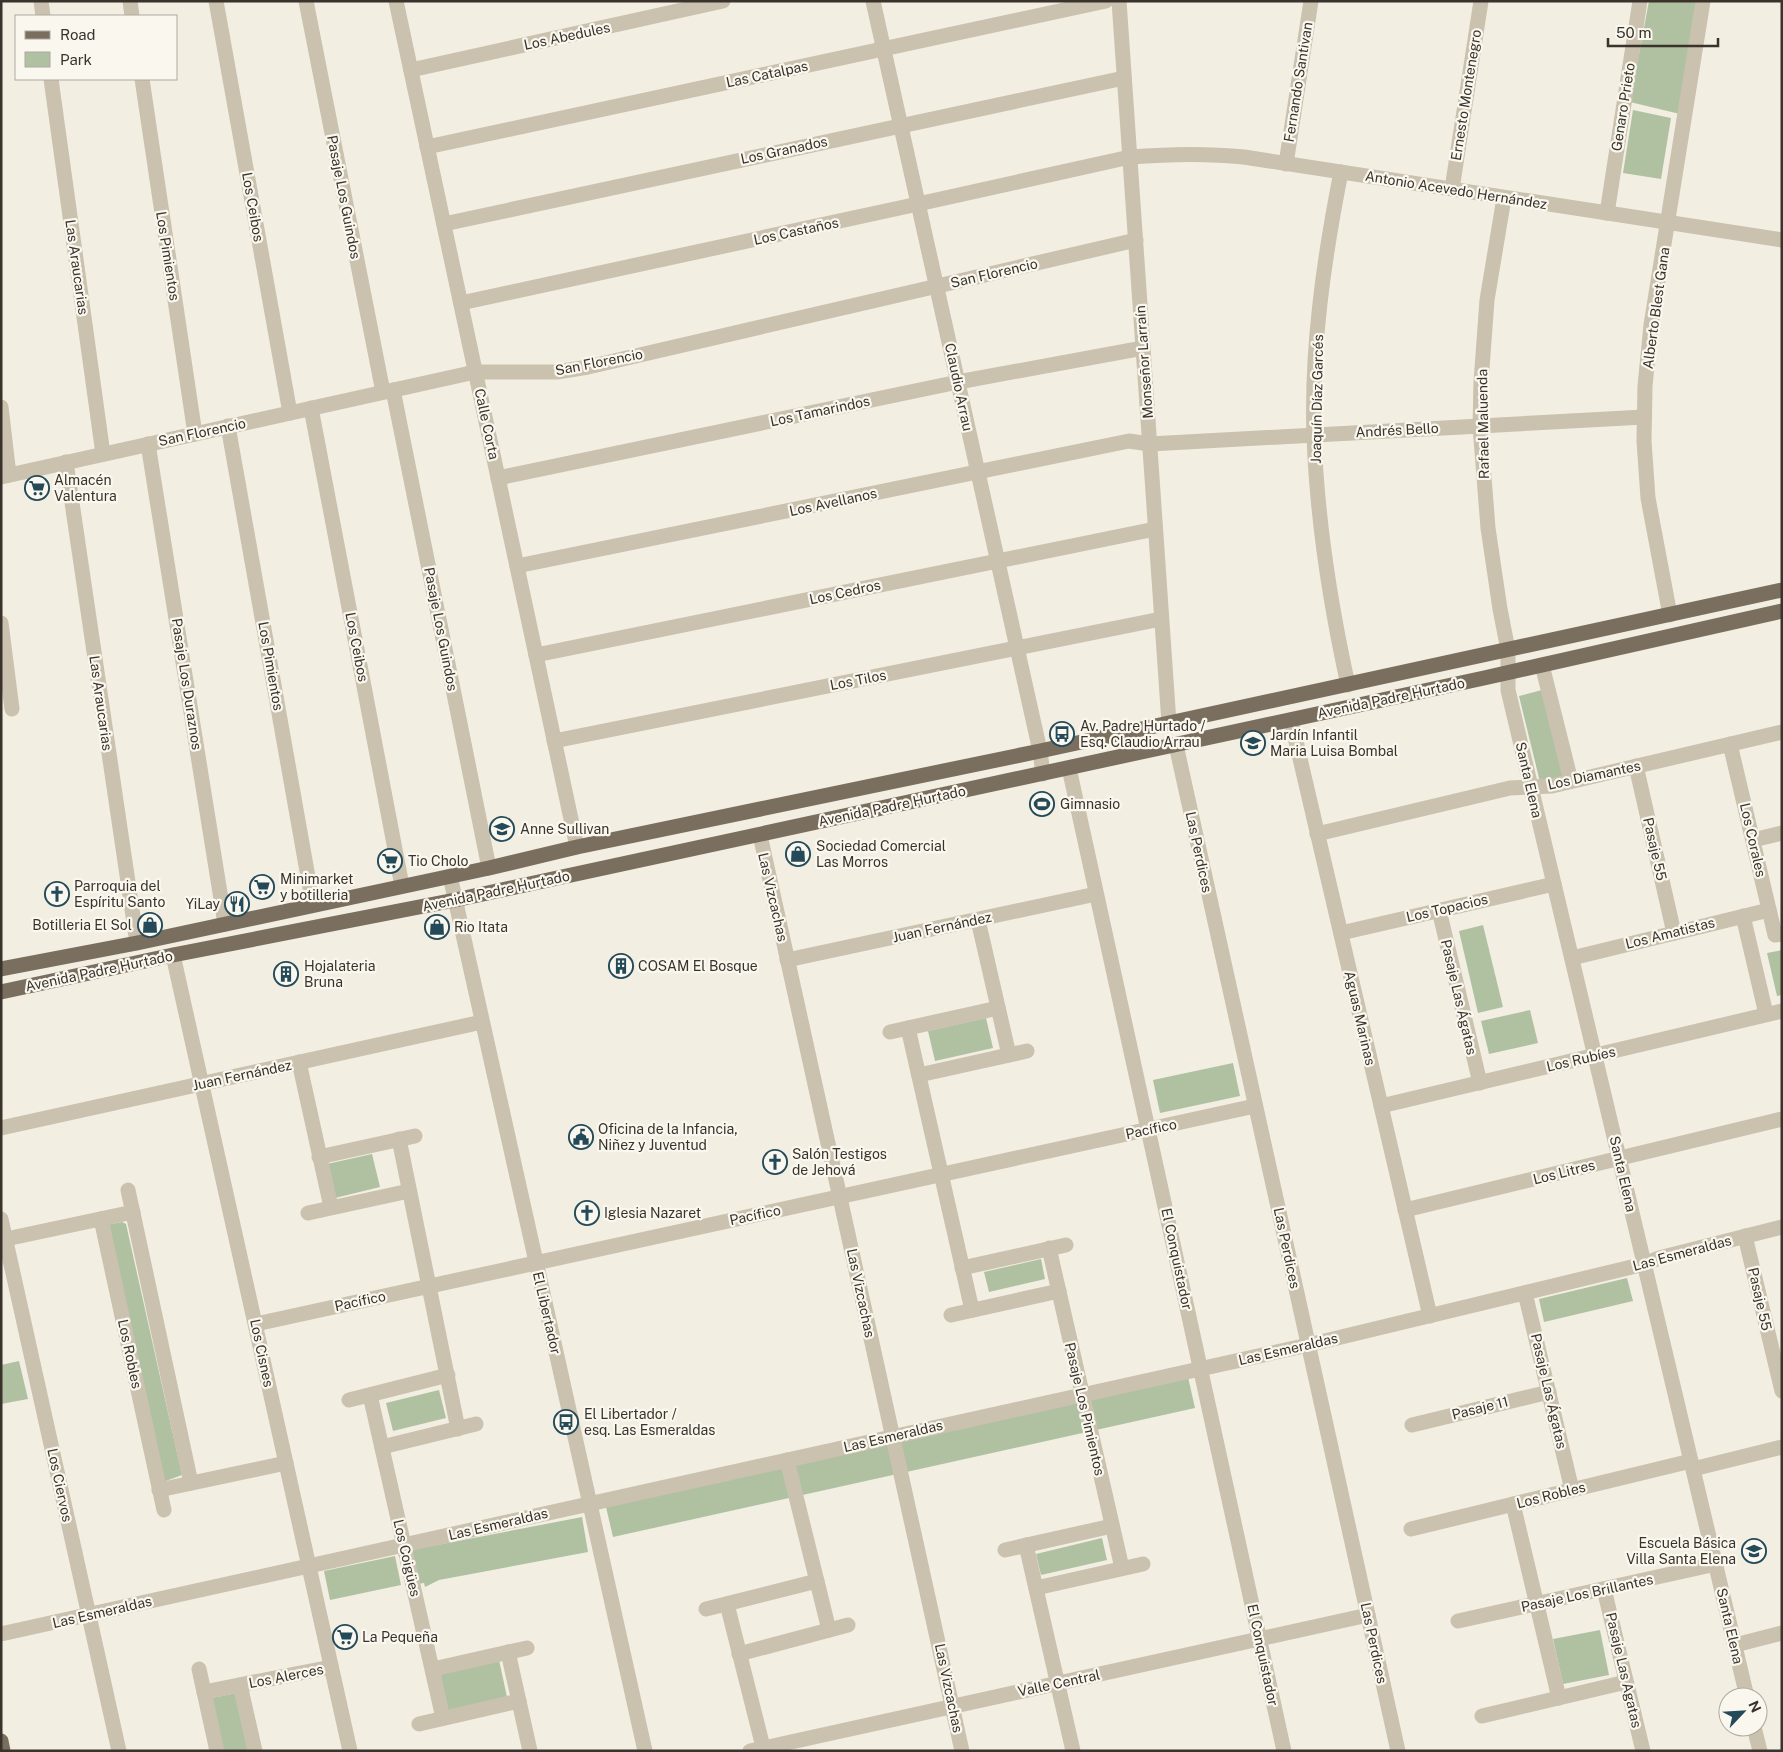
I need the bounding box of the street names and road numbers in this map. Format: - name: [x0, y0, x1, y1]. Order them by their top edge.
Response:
- street label: Los Abedules: [522, 19, 612, 53]
- street label: Fernando Santivan: [1281, 21, 1315, 143]
- street label: Ernesto Montenegro: [1448, 28, 1484, 162]
- street label: Las Catalpas: [725, 58, 809, 90]
- street label: Genaro Prieto: [1608, 62, 1638, 152]
- street label: Los Granados: [739, 133, 829, 167]
- street label: Pasaje Los Guindos: [324, 134, 364, 260]
- street label: Antonio Acevedo Hernández: [1364, 168, 1548, 212]
- street label: Los Ceibos: [239, 171, 267, 243]
- street label: Los Pimientos: [153, 210, 183, 302]
- street label: Los Castaños: [752, 214, 840, 248]
- street label: Las Araucarias: [62, 218, 92, 316]
- street label: Alberto Blest Gana: [1640, 246, 1672, 370]
- street label: San Florencio: [949, 255, 1039, 291]
- street label: Monseñor Larraín: [1132, 305, 1156, 419]
- street label: Joaquín Díaz Garcés: [1308, 334, 1326, 464]
- street label: Claudio Arrau: [942, 342, 976, 432]
- street label: San Florencio: [554, 346, 644, 378]
- street label: Rafael Maluenda: [1474, 369, 1492, 479]
- street label: Calle Corta: [472, 387, 502, 461]
- street label: Los Tamarindos: [769, 393, 871, 429]
- street label: San Florencio: [157, 415, 247, 449]
- street label: Andrés Bello: [1355, 420, 1439, 440]
- street label: Los Avellanos: [788, 485, 878, 519]
- street label: Pasaje Los Guindos: [421, 566, 461, 692]
- street label: Los Cedros: [808, 577, 882, 607]
- street label: Los Ceibos: [342, 611, 372, 683]
- street label: Pasaje Los Duraznos: [169, 617, 205, 751]
- street label: Los Pimientos: [255, 620, 287, 712]
- street label: Las Araucarias: [86, 654, 116, 752]
- street label: Los Tilos: [829, 667, 887, 693]
- street label: Avenida Padre Hurtado: [1316, 675, 1466, 721]
- street label: Santa Elena: [1512, 740, 1546, 820]
- street label: Los Diamantes: [1546, 757, 1642, 793]
- street label: Avenida Padre Hurtado: [817, 783, 967, 829]
- street label: Los Corales: [1737, 801, 1769, 879]
- street label: Las Perdices: [1183, 810, 1215, 894]
- street label: Pasaje 55: [1640, 816, 1670, 882]
- street label: Las Vizcachas: [755, 851, 791, 943]
- street label: Avenida Padre Hurtado: [421, 868, 571, 914]
- street label: Los Topacios: [1405, 891, 1489, 925]
- street label: Juan Fernández: [891, 909, 993, 945]
- street label: Los Amatistas: [1624, 914, 1716, 952]
- street label: Pasaje Las Ágatas: [1438, 937, 1481, 1056]
- street label: Avenida Padre Hurtado: [24, 948, 174, 994]
- street label: Aguas Marinas: [1341, 969, 1379, 1067]
- street label: Los Rubíes: [1545, 1043, 1617, 1075]
- street label: Juan Fernández: [191, 1057, 293, 1093]
- street label: Pacífico: [1124, 1116, 1178, 1142]
- street label: Santa Elena: [1606, 1134, 1640, 1214]
- street label: Los Litres: [1531, 1157, 1597, 1187]
- street label: Pacífico: [728, 1202, 782, 1228]
- street label: Las Perdices: [1271, 1206, 1303, 1290]
- street label: El Conquistador: [1158, 1207, 1196, 1311]
- street label: Las Esmeraldas: [1631, 1232, 1733, 1274]
- street label: Las Vizcachas: [844, 1247, 878, 1339]
- street label: Pasaje 55: [1745, 1266, 1775, 1332]
- street label: El Libertador: [530, 1270, 564, 1356]
- street label: Pacífico: [333, 1288, 387, 1314]
- street label: Los Cisnes: [247, 1317, 277, 1389]
- street label: Los Robles: [115, 1318, 145, 1390]
- street label: Las Esmeraldas: [1237, 1330, 1339, 1368]
- street label: Pasaje Las Ágatas: [1528, 1331, 1571, 1450]
- street label: Pasaje Los Pimientos: [1062, 1341, 1108, 1477]
- street label: Pasaje 11: [1450, 1393, 1510, 1423]
- street label: Las Esmeraldas: [842, 1417, 944, 1455]
- street label: Los Ciervos: [44, 1447, 76, 1523]
- street label: Los Robles: [1515, 1479, 1587, 1511]
- street label: Las Esmeraldas: [447, 1505, 549, 1543]
- street label: Los Coigües: [390, 1518, 424, 1598]
- street label: Pasaje Los Brillantes: [1519, 1571, 1655, 1615]
- street label: Santa Elena: [1713, 1586, 1747, 1666]
- street label: Las Esmeraldas: [51, 1593, 153, 1631]
- street label: Las Perdices: [1358, 1601, 1390, 1685]
- street label: El Conquistador: [1244, 1603, 1282, 1707]
- street label: Pasaje Las Agatas: [1603, 1611, 1645, 1729]
- street label: Las Vizcachas: [932, 1642, 966, 1734]
- street label: Los Alerces: [247, 1661, 325, 1691]
- street label: Valle Central: [1016, 1666, 1102, 1700]

